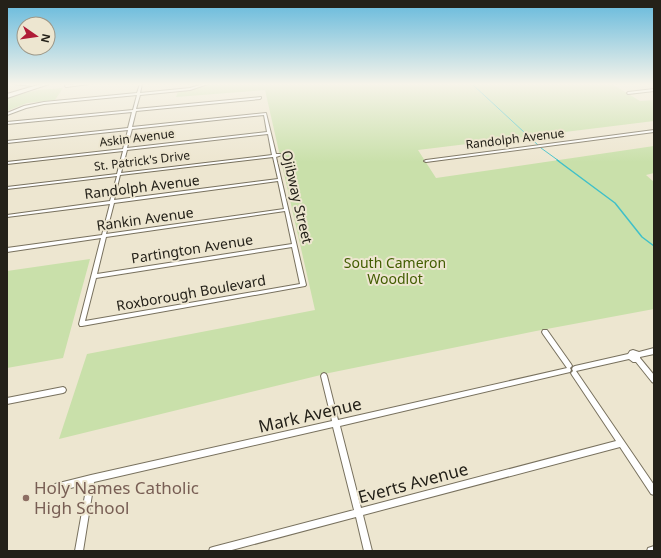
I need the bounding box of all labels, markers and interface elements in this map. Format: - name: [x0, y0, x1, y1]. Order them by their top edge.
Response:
- north arrow: [16, 16, 56, 56]
- text: N: [38, 32, 55, 44]
- street label: Askin Avenue: [98, 124, 176, 151]
- street label: Randolph Avenue: [465, 124, 566, 153]
- street label: St. Patrick's Drive: [93, 146, 191, 175]
- street label: Ojibway Street: [278, 148, 317, 245]
- street label: Randolph Avenue: [83, 170, 201, 203]
- street label: Rankin Avenue: [95, 202, 195, 235]
- street label: Partington Avenue: [130, 229, 254, 268]
- park label: South Cameron Woodlot: [344, 253, 446, 288]
- street label: Roxborough Boulevard: [115, 270, 267, 315]
- street label: Mark Avenue: [256, 391, 364, 438]
- street label: Everts Avenue: [355, 457, 470, 508]
- place label: Holy Names Catholic High School: [34, 476, 199, 519]
- marker: Holy Names Catholic High School: [21, 493, 31, 503]

